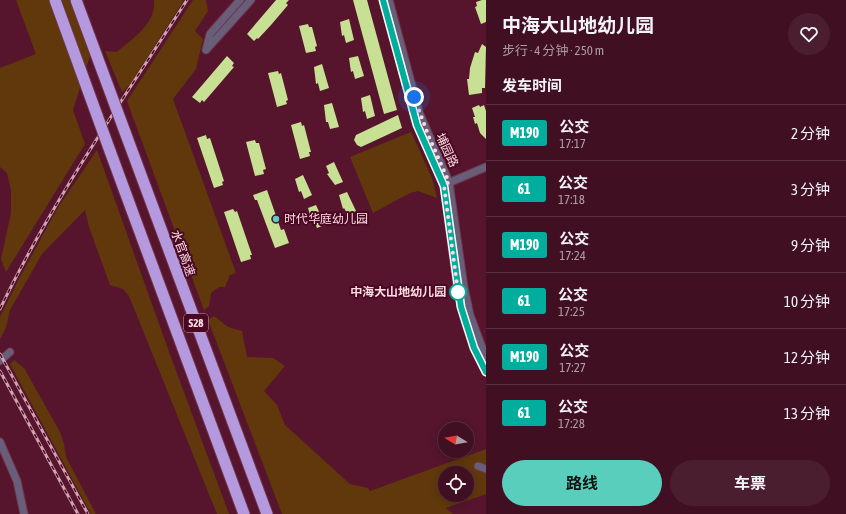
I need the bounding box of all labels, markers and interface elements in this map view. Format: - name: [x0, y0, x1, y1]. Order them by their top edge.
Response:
- button: heart: [788, 13, 830, 55]
- text: 中海大山地幼儿园: [502, 14, 654, 36]
- text: 步行 · 4 分钟 · 250 m: [502, 43, 604, 58]
- text: 发车时间: [502, 77, 562, 94]
- your location: [404, 87, 424, 107]
- text: 公交: [559, 118, 589, 135]
- text: M190: [510, 125, 539, 141]
- text: 2 分钟: [791, 125, 830, 142]
- street label: 埔园路: [433, 131, 461, 169]
- text: 17:17: [559, 136, 586, 151]
- text: 公交: [558, 174, 588, 191]
- text: 61: [517, 181, 531, 197]
- text: 3 分钟: [791, 181, 830, 198]
- text: 17:18: [558, 192, 585, 207]
- place label: 时代华庭幼儿园: [284, 212, 368, 226]
- marker: 时代华庭幼儿园: [271, 214, 281, 224]
- street label: 水官高速: [168, 228, 198, 278]
- text: 公交: [559, 230, 589, 247]
- text: M190: [510, 237, 539, 253]
- text: 9 分钟: [791, 237, 830, 254]
- text: 17:24: [559, 248, 586, 263]
- marker: 中海大山地幼儿园: [449, 283, 467, 301]
- place label: 中海大山地幼儿园: [350, 285, 446, 299]
- text: 公交: [558, 286, 588, 303]
- text: 61: [517, 293, 531, 309]
- text: 10 分钟: [784, 293, 830, 310]
- text: 17:25: [558, 304, 585, 319]
- road number: S28: [184, 314, 208, 332]
- text: 公交: [559, 342, 589, 359]
- text: M190: [510, 349, 539, 365]
- text: 12 分钟: [784, 349, 830, 366]
- text: 17:27: [559, 360, 586, 375]
- text: 公交: [558, 398, 588, 415]
- text: 61: [517, 405, 531, 421]
- text: 13 分钟: [784, 405, 830, 422]
- text: 17:28: [558, 416, 585, 431]
- north arrow: [438, 422, 474, 458]
- map controls: [438, 422, 474, 502]
- button: 路线: [502, 460, 662, 506]
- button: 车票: [670, 460, 830, 506]
- button: locate: [438, 466, 474, 502]

